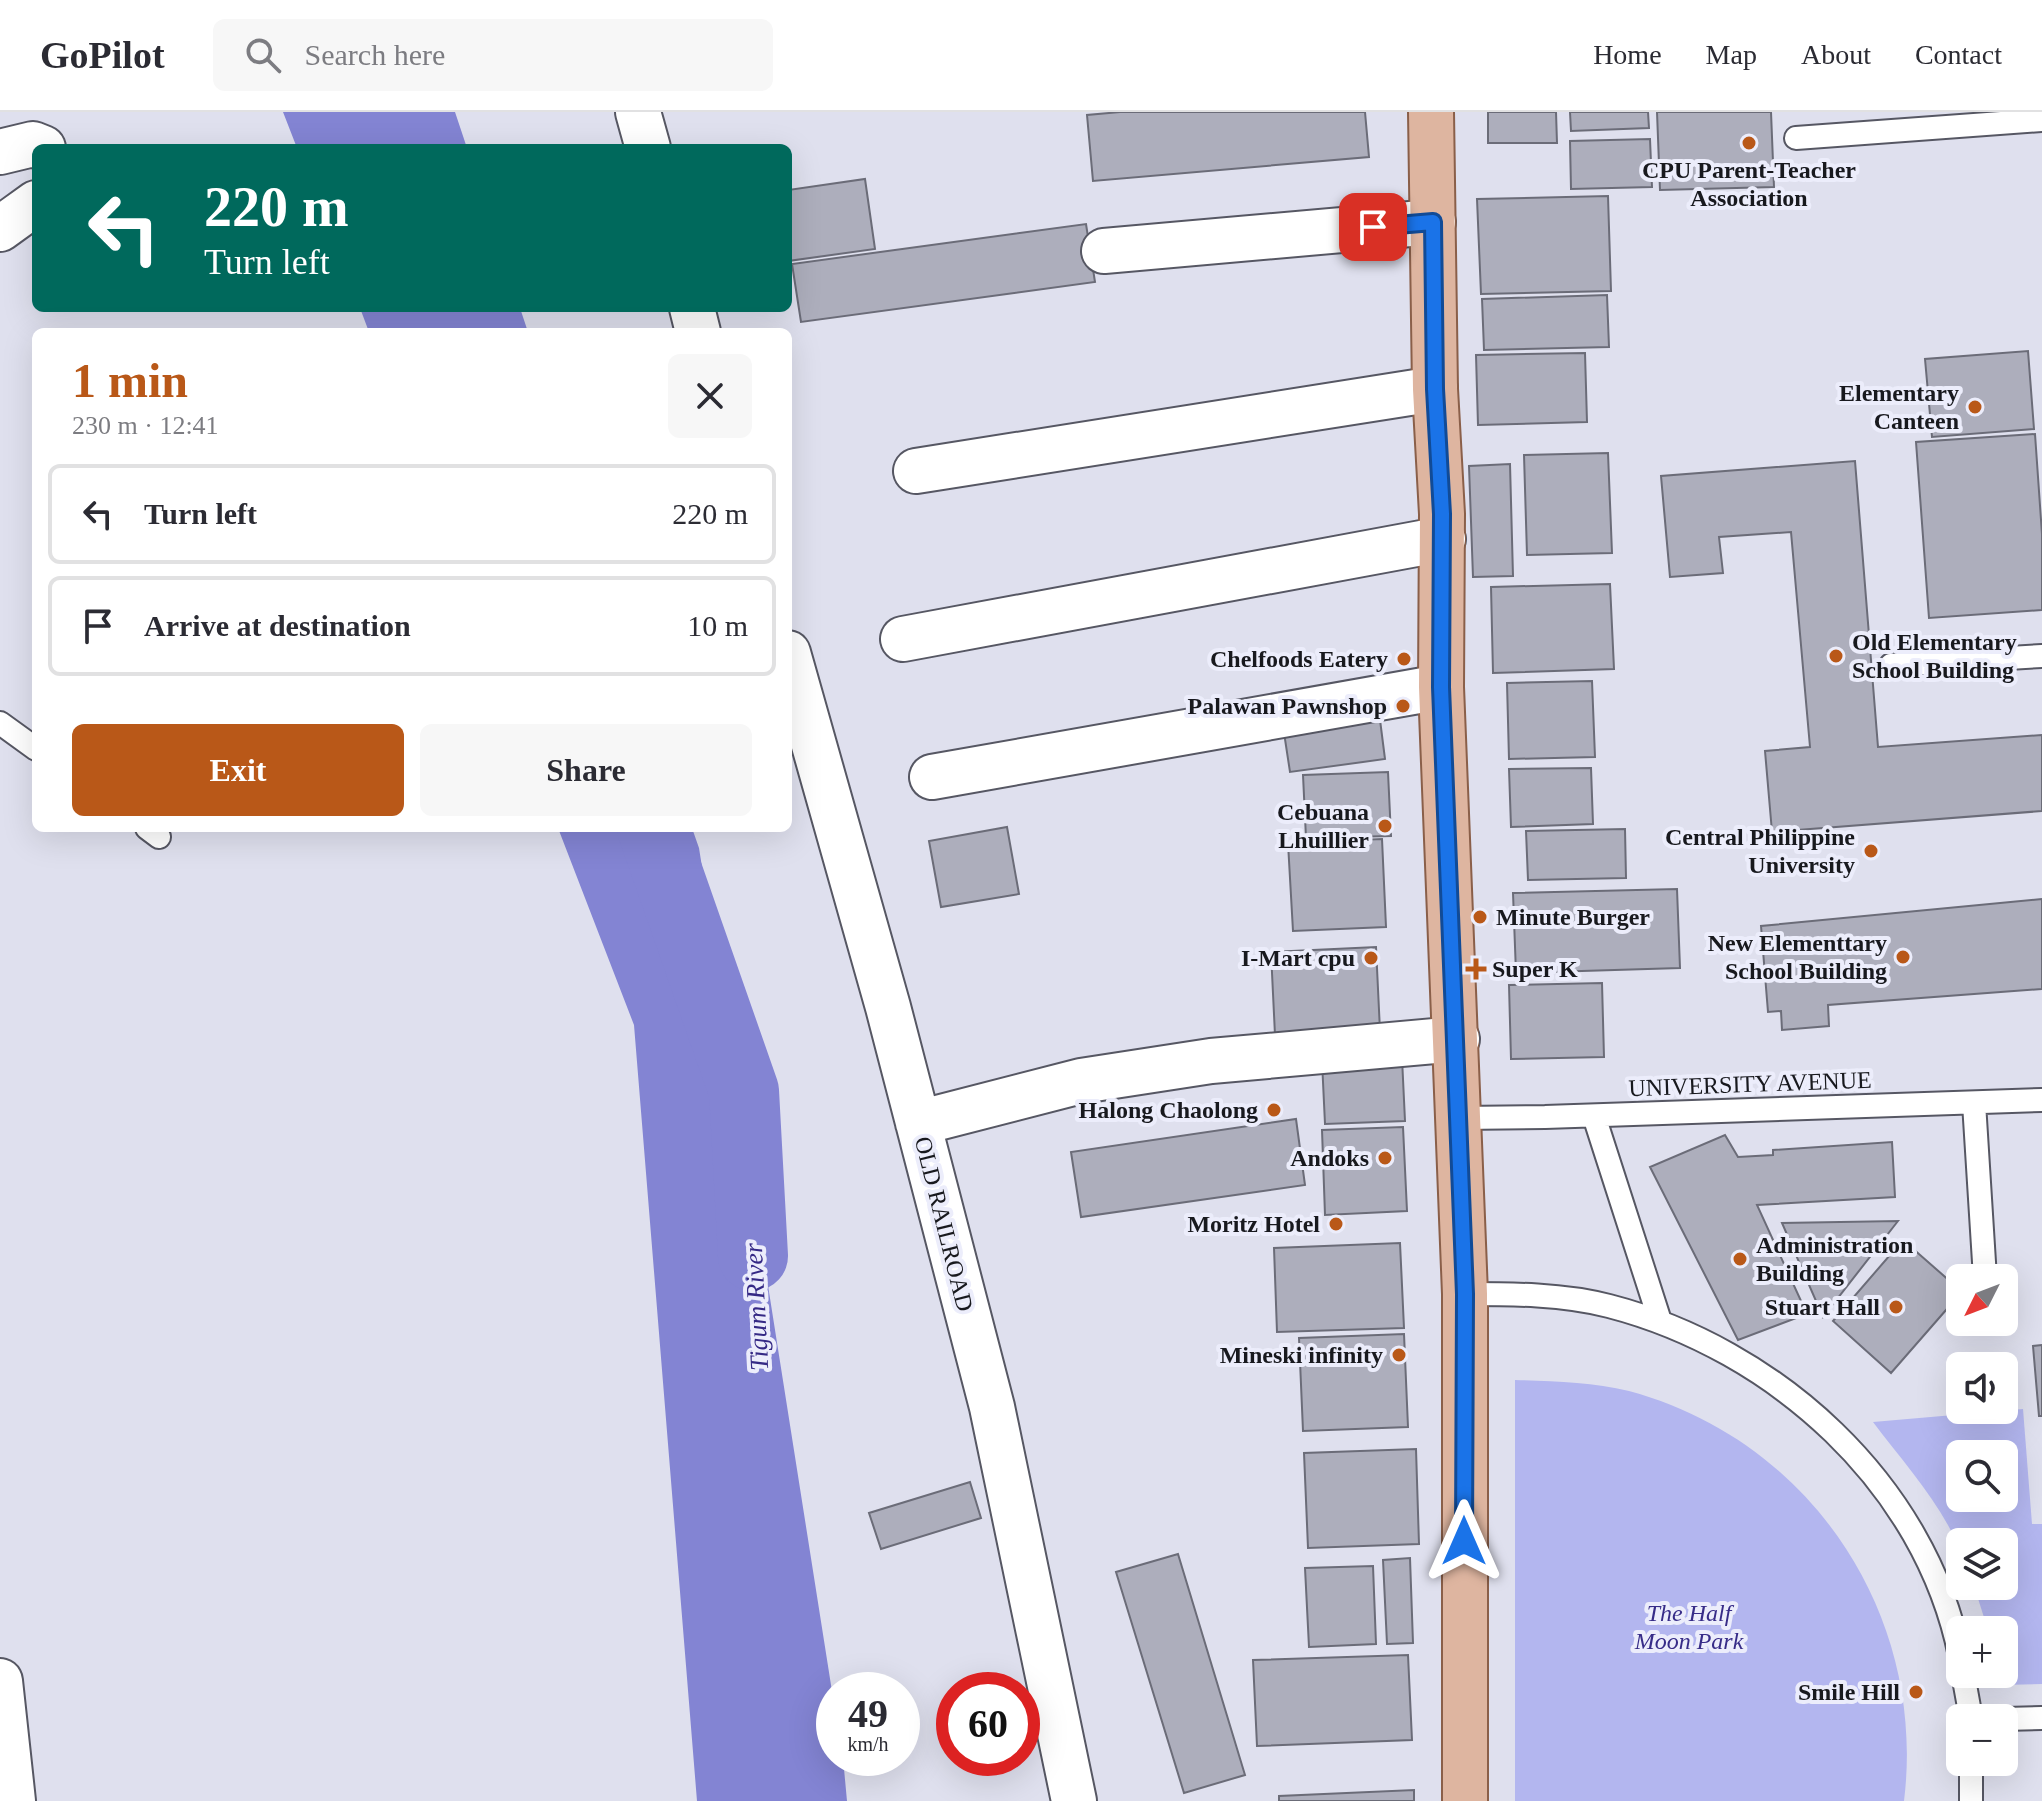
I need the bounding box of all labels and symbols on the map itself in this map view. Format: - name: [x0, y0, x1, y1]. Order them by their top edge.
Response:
- marker: CPU Parent-Teacher Association: [1740, 134, 1758, 152]
- place label: CPU Parent-Teacher Association: [1642, 157, 1856, 211]
- pin: [1339, 193, 1407, 261]
- place label: Elementary Canteen: [1839, 380, 1959, 434]
- marker: Elementary Canteen: [1966, 398, 1984, 416]
- place label: Old Elementary School Building: [1852, 629, 2017, 683]
- place label: Chelfoods Eatery: [1210, 646, 1388, 672]
- marker: Old Elementary School Building: [1827, 647, 1845, 665]
- marker: Chelfoods Eatery: [1395, 650, 1413, 668]
- place label: Palawan Pawnshop: [1188, 693, 1387, 719]
- marker: Palawan Pawnshop: [1394, 697, 1412, 715]
- place label: Cebuana Lhuillier: [1277, 799, 1369, 853]
- marker: Cebuana Lhuillier: [1376, 817, 1394, 835]
- place label: Central Philippine University: [1665, 824, 1855, 878]
- marker: Central Philippine University: [1862, 842, 1880, 860]
- place label: Minute Burger: [1496, 904, 1650, 930]
- marker: Minute Burger: [1471, 908, 1489, 926]
- place label: New Elementtary School Building: [1708, 930, 1887, 984]
- place label: I-Mart cpu: [1241, 945, 1355, 971]
- marker: New Elementtary School Building: [1894, 948, 1912, 966]
- marker: I-Mart cpu: [1362, 949, 1380, 967]
- place label: Super K: [1492, 956, 1578, 982]
- marker: Super K: [1467, 960, 1485, 978]
- street label: UNIVERSITY AVENUE: [1628, 1067, 1872, 1101]
- place label: Halong Chaolong: [1079, 1097, 1258, 1123]
- marker: Halong Chaolong: [1265, 1101, 1283, 1119]
- street label: OLD RAILROAD: [910, 1134, 978, 1314]
- place label: Andoks: [1290, 1145, 1369, 1171]
- marker: Andoks: [1376, 1149, 1394, 1167]
- place label: Moritz Hotel: [1187, 1211, 1320, 1237]
- marker: Moritz Hotel: [1327, 1215, 1345, 1233]
- place label: Administration Building: [1756, 1232, 1913, 1286]
- water label: Tigum River: [739, 1242, 774, 1372]
- marker: Administration Building: [1731, 1250, 1749, 1268]
- north arrow: [1946, 1264, 2018, 1336]
- place label: Stuart Hall: [1765, 1294, 1880, 1320]
- marker: Stuart Hall: [1887, 1298, 1905, 1316]
- place label: Mineski infinity: [1220, 1342, 1383, 1368]
- marker: Mineski infinity: [1390, 1346, 1408, 1364]
- position arrow: [1422, 1499, 1506, 1583]
- park label: The Half Moon Park: [1634, 1600, 1744, 1654]
- speed limit sign: 60: [936, 1672, 1040, 1776]
- place label: Smile Hill: [1798, 1679, 1900, 1705]
- marker: Smile Hill: [1907, 1683, 1925, 1701]

